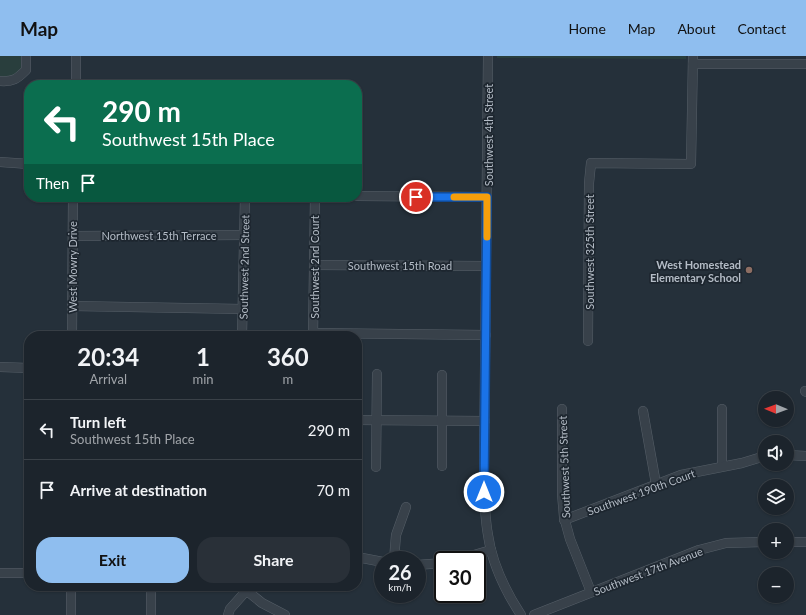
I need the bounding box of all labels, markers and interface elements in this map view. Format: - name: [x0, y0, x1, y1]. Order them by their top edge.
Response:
- text: Map: [20, 17, 58, 40]
- text: Home: [568, 20, 606, 37]
- text: Map: [628, 20, 655, 37]
- text: About: [677, 20, 715, 37]
- text: Contact: [737, 20, 786, 37]
- street label: Southwest 4th Street: [482, 84, 495, 186]
- text: 290 m: [102, 94, 181, 128]
- icon: left: [36, 96, 88, 148]
- text: Southwest 15th Place: [102, 128, 275, 150]
- icon: arrive: [77, 172, 99, 194]
- text: Then: [36, 174, 69, 192]
- pin: [399, 180, 433, 214]
- icon: arrive: [405, 186, 427, 208]
- street label: Southwest 325th Street: [583, 194, 596, 310]
- street label: Southwest 2nd Street: [237, 214, 251, 319]
- street label: Southwest 2nd Court: [308, 215, 321, 319]
- street label: West Mowry Drive: [66, 221, 79, 313]
- street label: Northwest 15th Terrace: [101, 229, 217, 242]
- place label: West Homestead Elementary School: [650, 258, 741, 284]
- street label: Southwest 15th Road: [348, 259, 452, 272]
- marker: West Homestead Elementary School: [744, 265, 754, 275]
- text: 20:34: [77, 342, 139, 371]
- text: 1: [196, 342, 210, 371]
- text: 360: [267, 342, 309, 371]
- text: Arrival: [90, 371, 127, 387]
- text: min: [193, 371, 214, 387]
- text: m: [282, 371, 293, 387]
- north arrow: [758, 391, 794, 427]
- map controls: [758, 391, 794, 603]
- text: Turn left: [70, 413, 126, 431]
- street label: Southwest 5th Street: [556, 416, 572, 518]
- icon: left: [36, 419, 58, 441]
- text: 290 m: [308, 421, 350, 439]
- text: Southwest 15th Place: [70, 431, 195, 447]
- button: sound: [758, 435, 794, 471]
- street label: Southwest 190th Court: [585, 466, 697, 518]
- position arrow: [463, 471, 505, 513]
- icon: arrive: [36, 479, 58, 501]
- button: layers: [758, 479, 794, 515]
- text: Arrive at destination: [70, 481, 207, 499]
- text: 70 m: [316, 481, 350, 499]
- button: +: [758, 523, 794, 559]
- button: Exit: [36, 537, 189, 583]
- button: Share: [197, 537, 350, 583]
- street label: Southwest 17th Avenue: [592, 544, 705, 598]
- speed limit sign: 30: [434, 551, 486, 603]
- text: 26: [388, 560, 412, 584]
- button: −: [758, 567, 794, 603]
- text: km/h: [388, 581, 412, 593]

